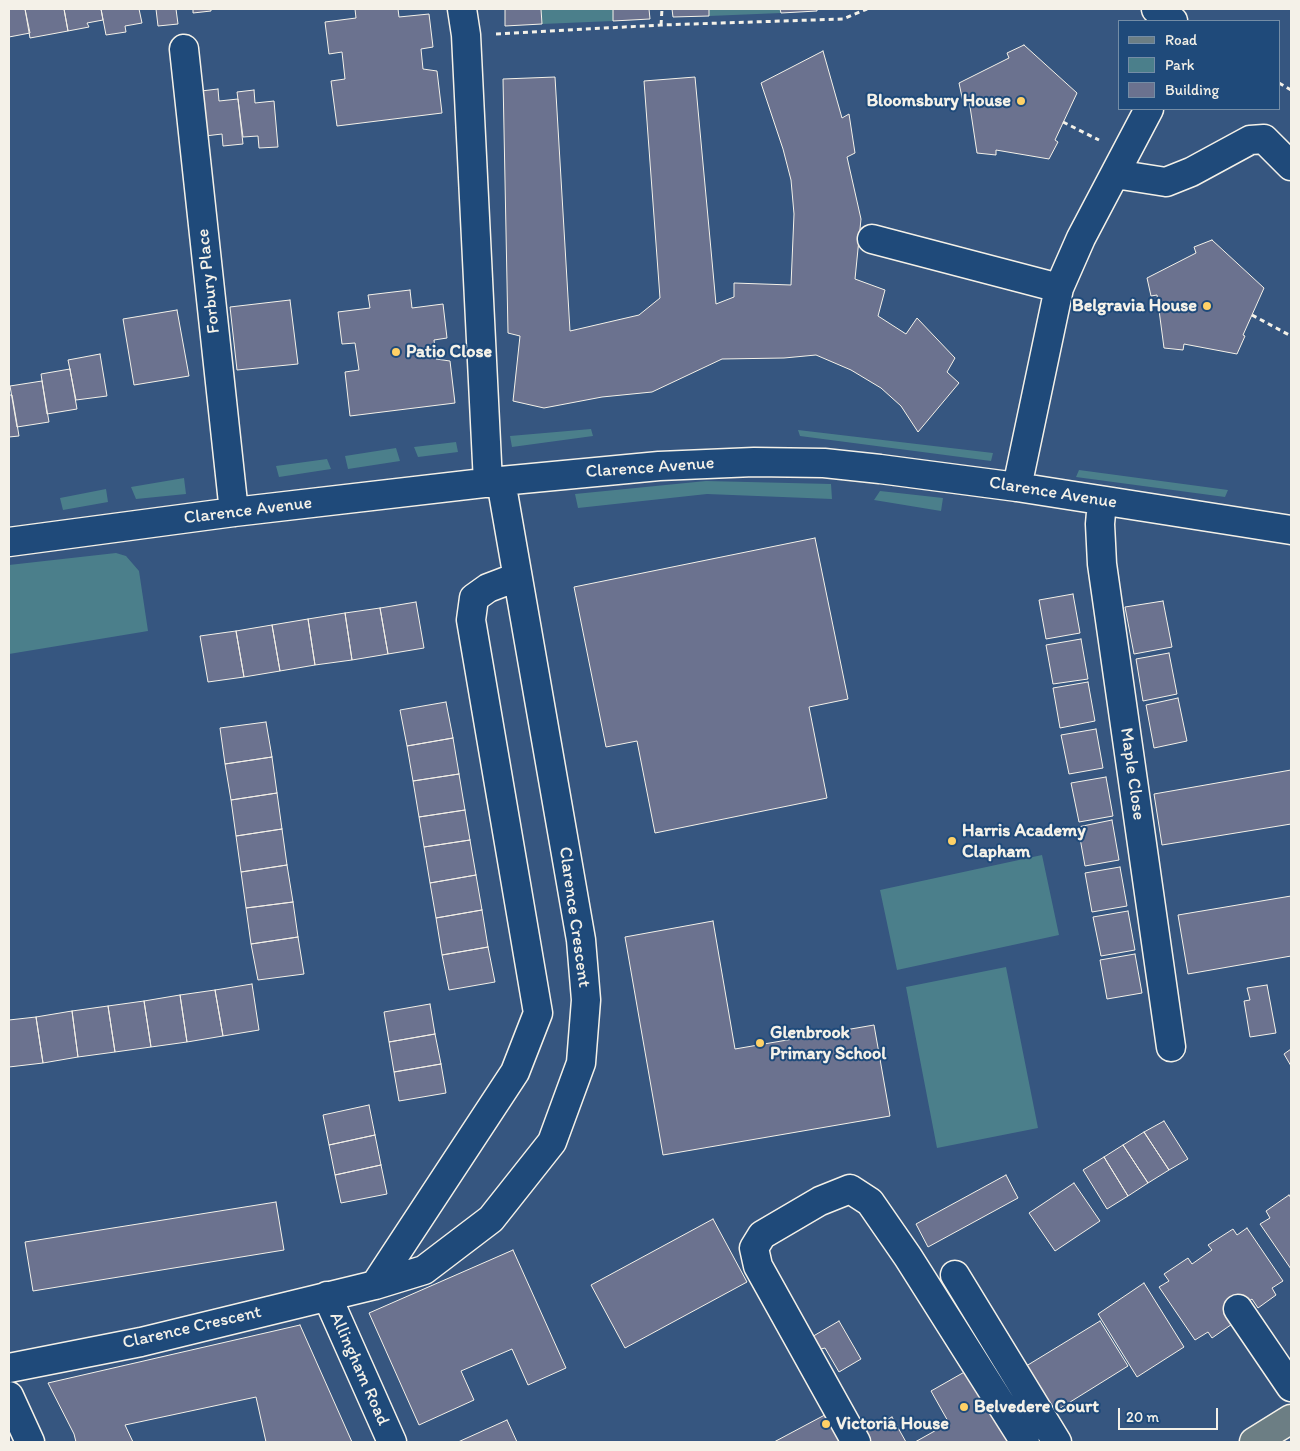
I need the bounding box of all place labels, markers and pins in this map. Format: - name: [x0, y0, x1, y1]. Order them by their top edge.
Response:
- place label: Bloomsbury House: [866, 90, 1011, 112]
- marker: Bloomsbury House: [1015, 95, 1027, 107]
- place label: Belgravia House: [1072, 295, 1197, 317]
- marker: Belgravia House: [1201, 300, 1213, 312]
- place label: Patio Close: [406, 341, 492, 363]
- marker: Patio Close: [390, 346, 402, 358]
- place label: Harris Academy Clapham: [962, 820, 1086, 862]
- marker: Harris Academy Clapham: [946, 835, 958, 847]
- place label: Glenbrook Primary School: [770, 1022, 886, 1064]
- marker: Glenbrook Primary School: [754, 1037, 766, 1049]
- place label: Belvedere Court: [974, 1396, 1099, 1418]
- marker: Belvedere Court: [958, 1401, 970, 1413]
- place label: Victoria House: [836, 1413, 949, 1435]
- marker: Victoria House: [820, 1418, 832, 1430]

